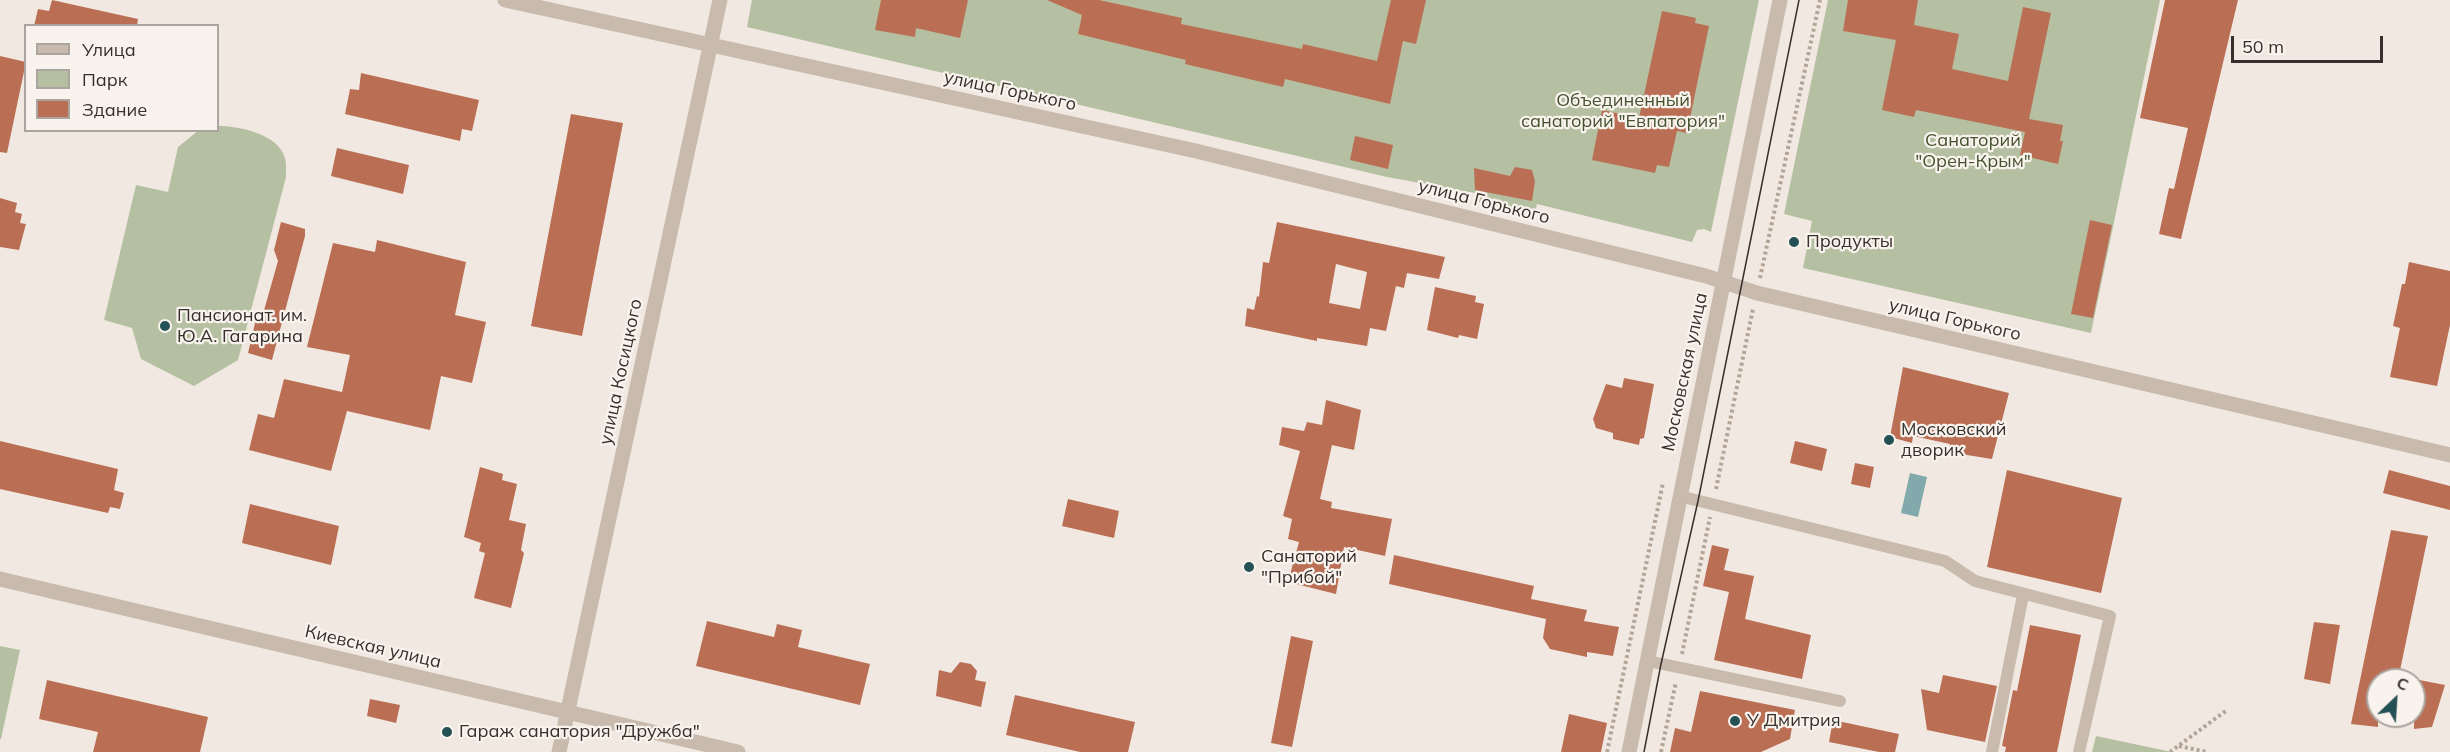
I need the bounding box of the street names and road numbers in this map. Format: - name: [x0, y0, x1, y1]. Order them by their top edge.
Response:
- street label: улица Горького: [942, 66, 1078, 116]
- street label: улица Горького: [1416, 175, 1552, 229]
- street label: Московская улица: [1658, 291, 1712, 453]
- street label: улица Горького: [1887, 294, 2023, 346]
- street label: улица Косицкого: [595, 297, 647, 447]
- street label: Киевская улица: [303, 621, 443, 673]

